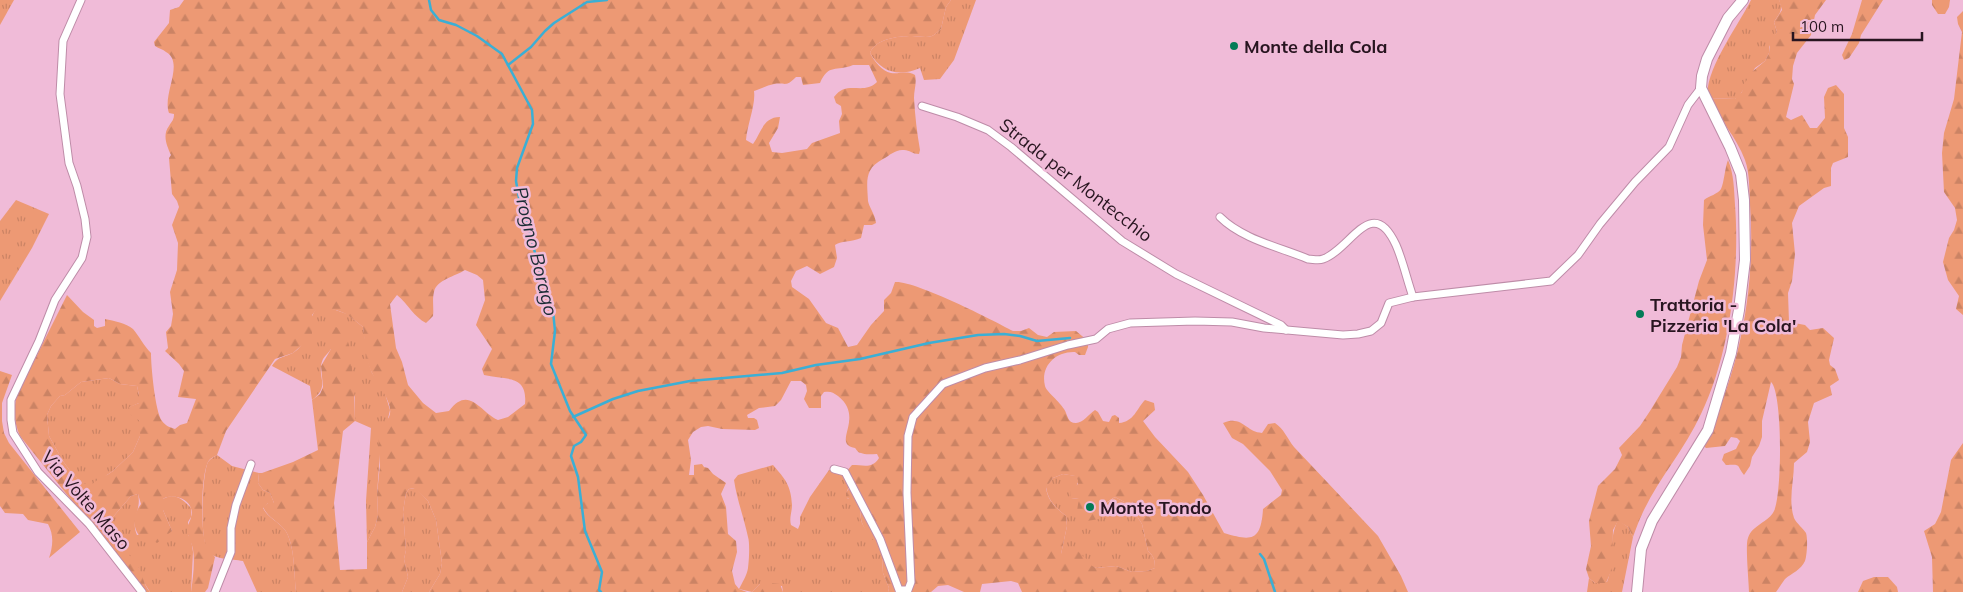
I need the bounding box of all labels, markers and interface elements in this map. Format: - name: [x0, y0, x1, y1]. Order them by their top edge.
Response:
- scale bar: [1793, 10, 1922, 42]
- text: 100 m: [1800, 17, 1844, 36]
- place label: Monte della Cola: [1244, 35, 1387, 58]
- marker: Monte della Cola: [1228, 40, 1240, 52]
- street label: Strada per Montecchio: [995, 113, 1157, 247]
- water label: Progno Borago: [508, 184, 564, 318]
- place label: Trattoria - Pizzeria 'La Cola': [1650, 293, 1796, 337]
- marker: Trattoria - Pizzeria 'La Cola': [1634, 308, 1646, 320]
- street label: Via Volte Maso: [36, 445, 136, 555]
- place label: Monte Tondo: [1100, 496, 1212, 519]
- marker: Monte Tondo: [1084, 501, 1096, 513]

